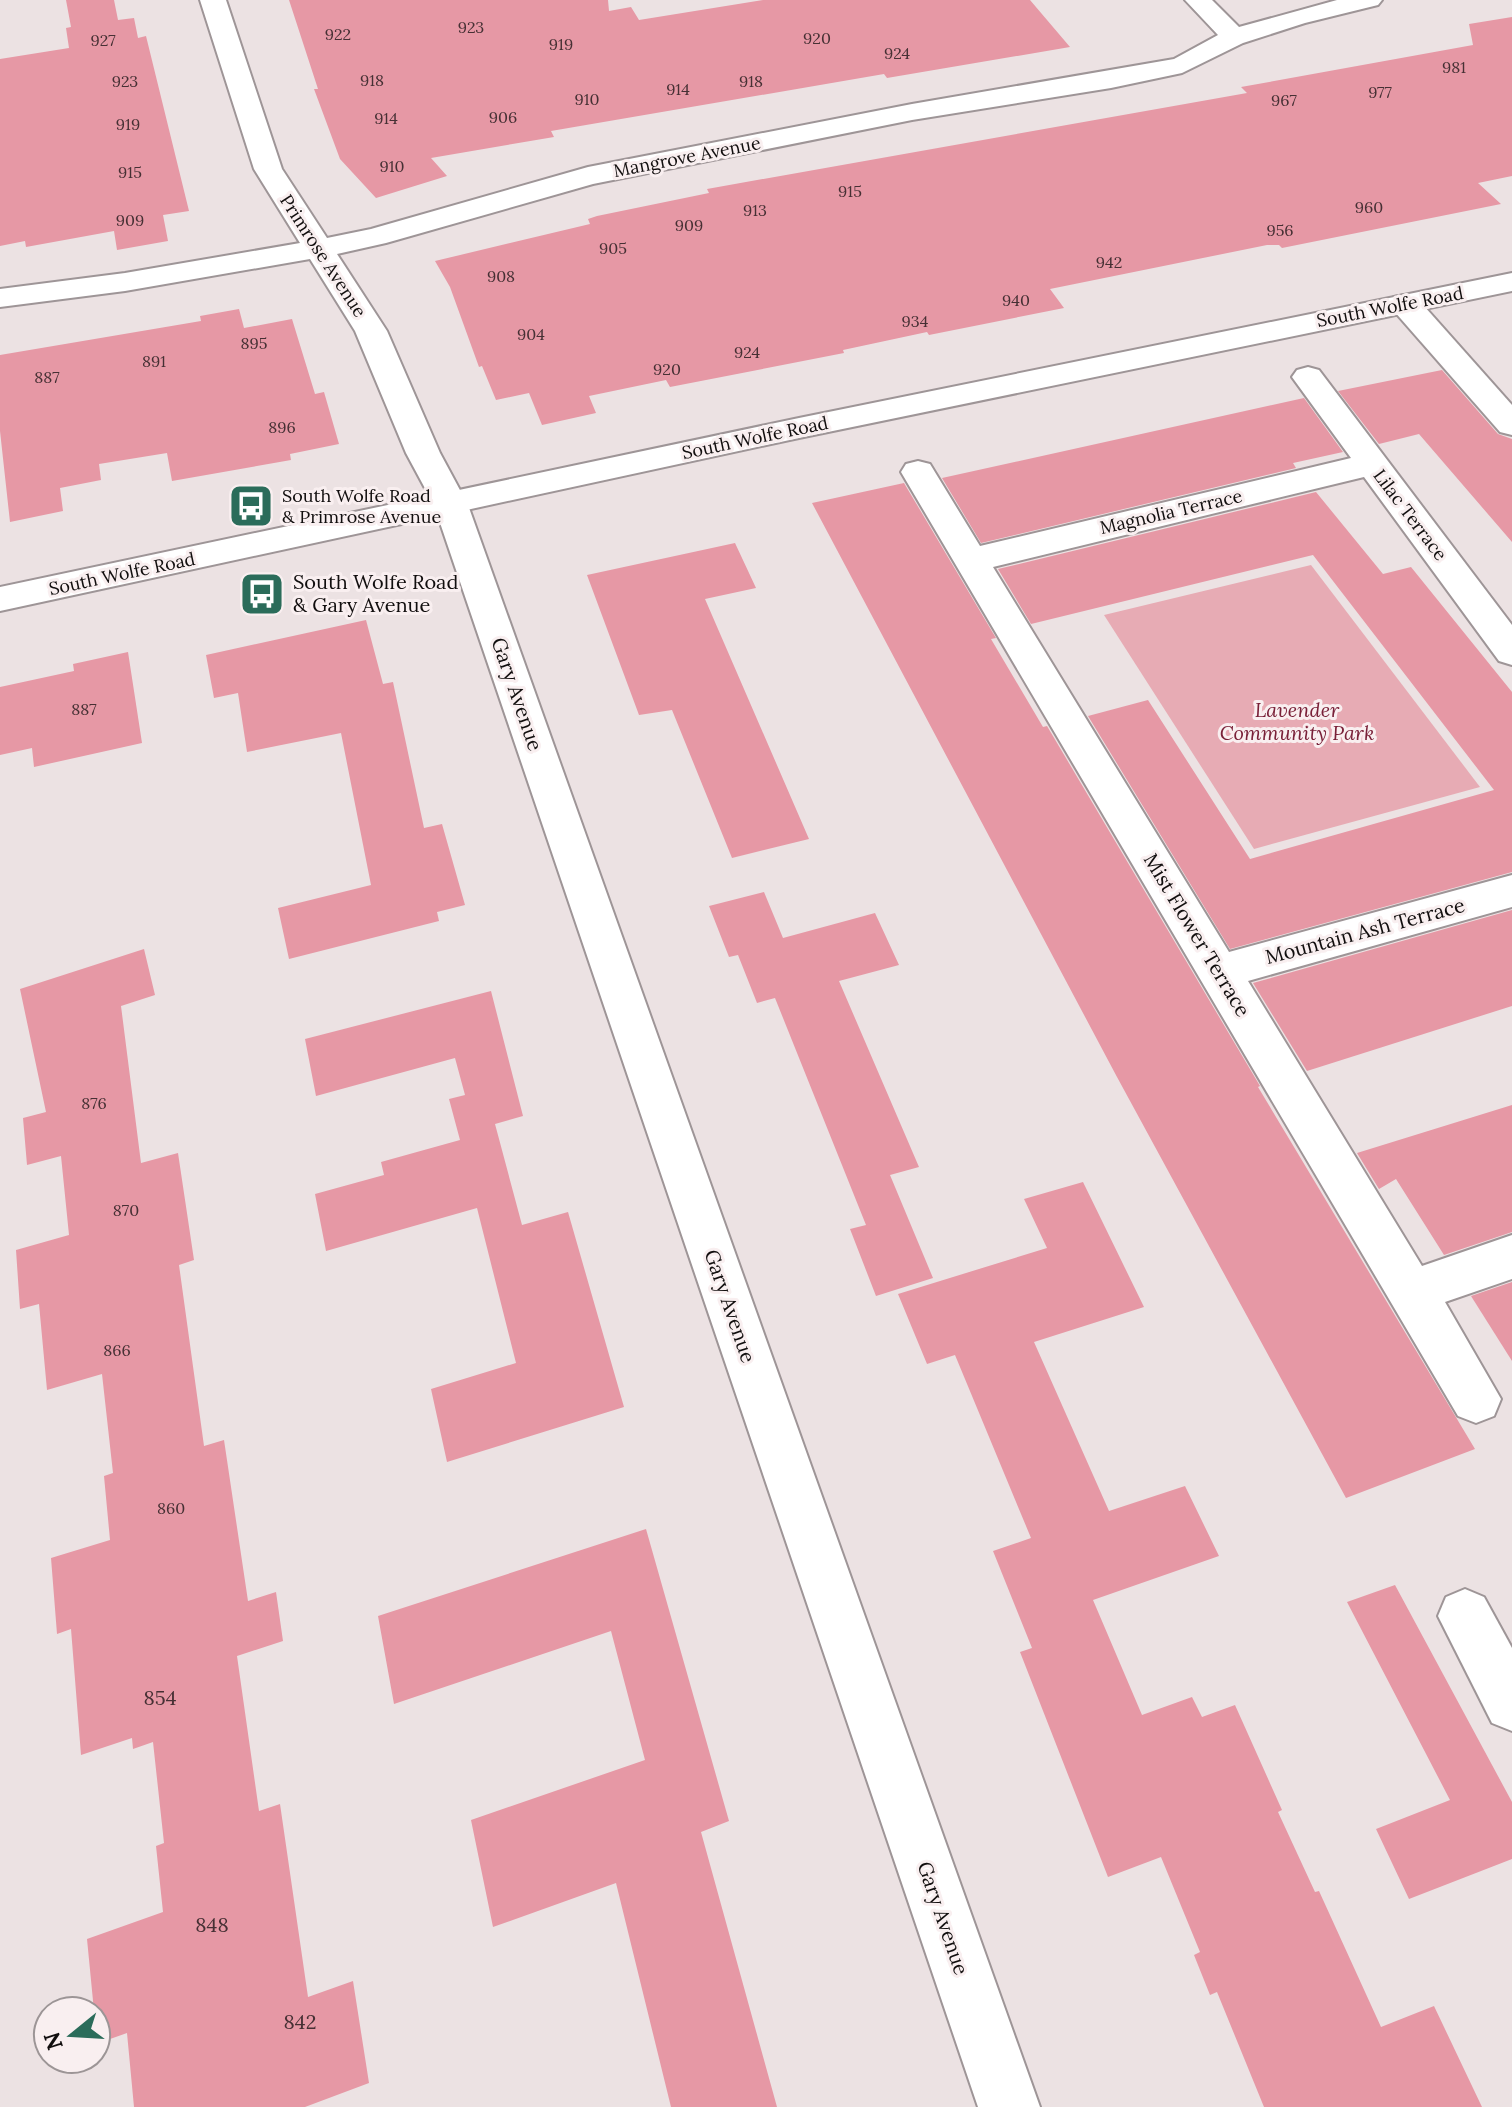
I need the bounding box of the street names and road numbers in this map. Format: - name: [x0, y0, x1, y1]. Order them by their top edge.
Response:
- street label: Mangrove Avenue: [611, 131, 763, 182]
- street label: Primrose Avenue: [275, 190, 372, 322]
- street label: South Wolfe Road: [1315, 281, 1465, 332]
- street label: South Wolfe Road: [680, 411, 830, 464]
- street label: Lilac Terrace: [1369, 465, 1452, 565]
- street label: Magnolia Terrace: [1097, 484, 1245, 539]
- street label: South Wolfe Road: [47, 547, 197, 600]
- street label: Gary Avenue: [486, 634, 549, 754]
- street label: Mist Flower Terrace: [1139, 848, 1256, 1021]
- street label: Mountain Ash Terrace: [1262, 892, 1467, 969]
- street label: Gary Avenue: [699, 1246, 762, 1366]
- street label: Gary Avenue: [912, 1858, 975, 1978]

